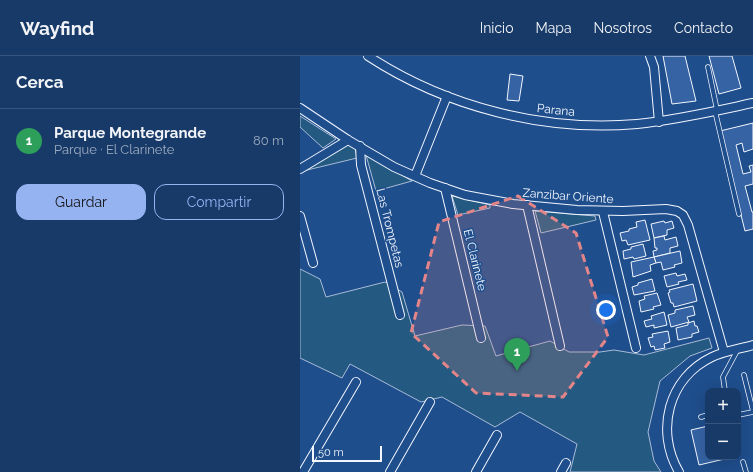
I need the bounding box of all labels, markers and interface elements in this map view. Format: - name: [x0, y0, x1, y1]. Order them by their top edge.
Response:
- text: Wayfind: [20, 17, 94, 39]
- text: Inicio: [480, 20, 513, 36]
- text: Mapa: [535, 20, 572, 36]
- text: Nosotros: [594, 20, 652, 36]
- text: Contacto: [674, 20, 733, 36]
- text: Cerca: [16, 72, 64, 92]
- street label: Parana: [536, 101, 576, 119]
- text: Parque Montegrande: [54, 124, 206, 142]
- text: 1: [26, 133, 32, 148]
- text: 80 m: [253, 133, 284, 148]
- text: Parque · El Clarinete: [54, 142, 174, 157]
- button: Guardar: [16, 184, 146, 220]
- button: Compartir: [154, 184, 284, 220]
- street label: Zanzibar Oriente: [522, 186, 614, 206]
- street label: Las Trompetas: [373, 187, 407, 269]
- street label: El Clarinete: [461, 228, 489, 292]
- your location: [596, 300, 616, 320]
- pin: 1: [504, 338, 530, 371]
- map controls: [705, 388, 741, 460]
- button: +: [705, 388, 741, 424]
- button: −: [705, 424, 741, 460]
- scale bar: [312, 444, 382, 463]
- text: 50 m: [318, 446, 344, 459]

